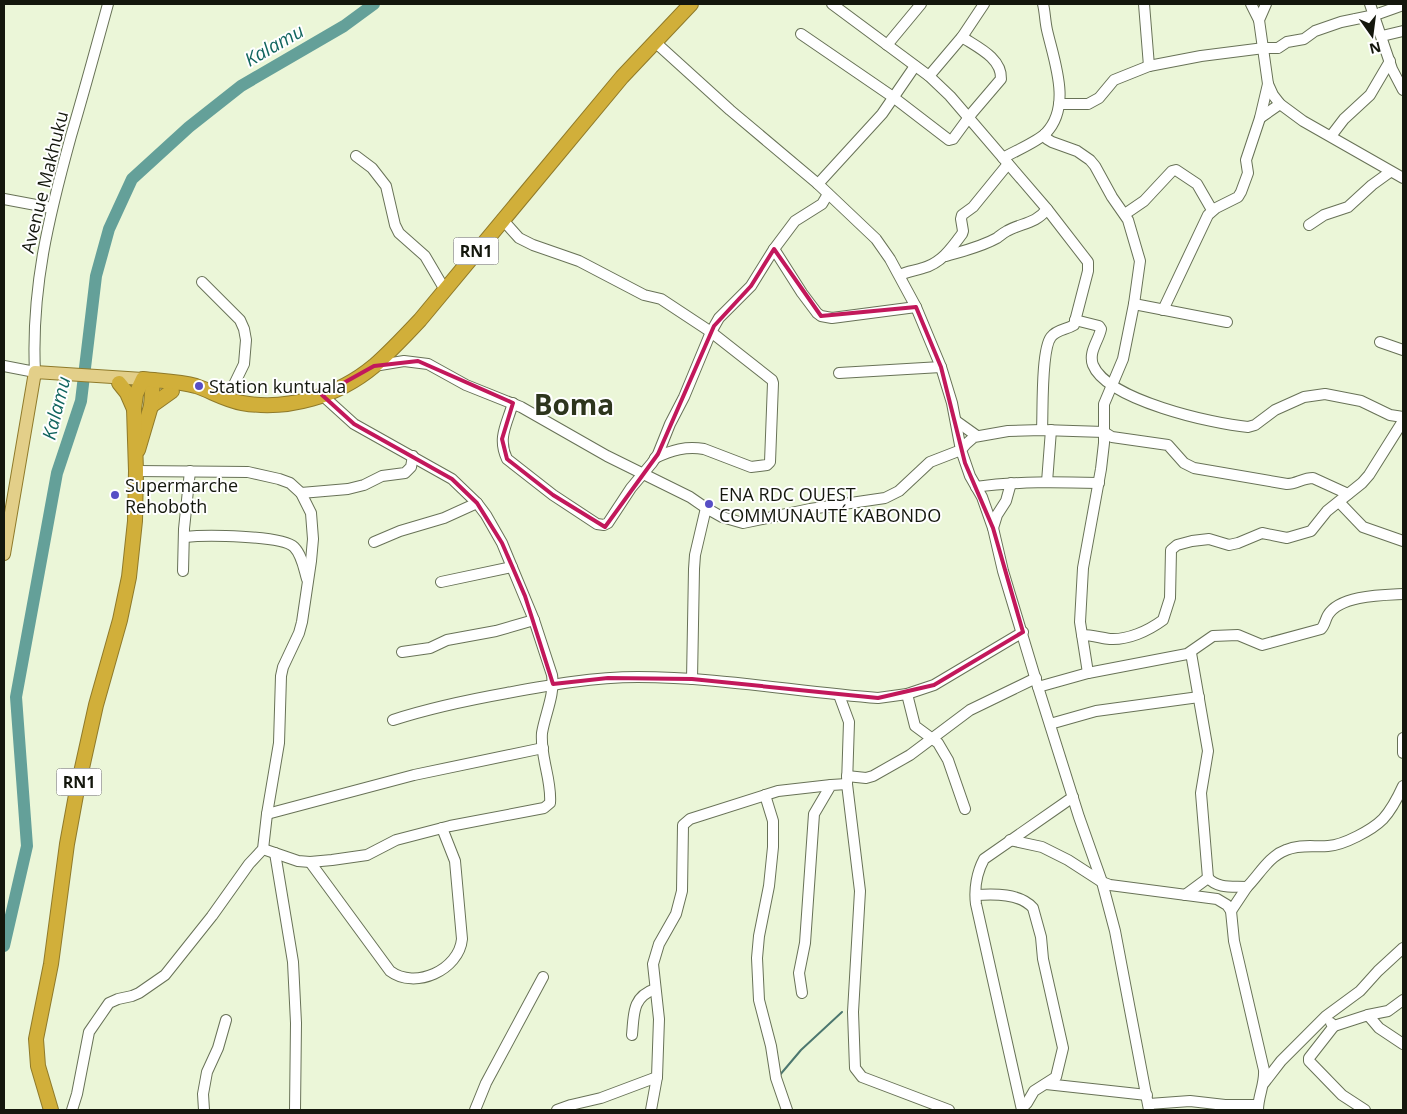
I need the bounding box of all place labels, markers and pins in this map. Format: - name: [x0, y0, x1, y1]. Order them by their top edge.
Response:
- place label: Station kuntuala: [209, 374, 346, 398]
- marker: Station kuntuala: [193, 380, 205, 392]
- place label: Supermarche Rehoboth: [125, 473, 238, 518]
- place label: ENA RDC OUEST COMMUNAUTÉ KABONDO: [719, 482, 941, 527]
- marker: Supermarche Rehoboth: [109, 489, 121, 501]
- marker: ENA RDC OUEST COMMUNAUTÉ KABONDO: [703, 498, 715, 510]

